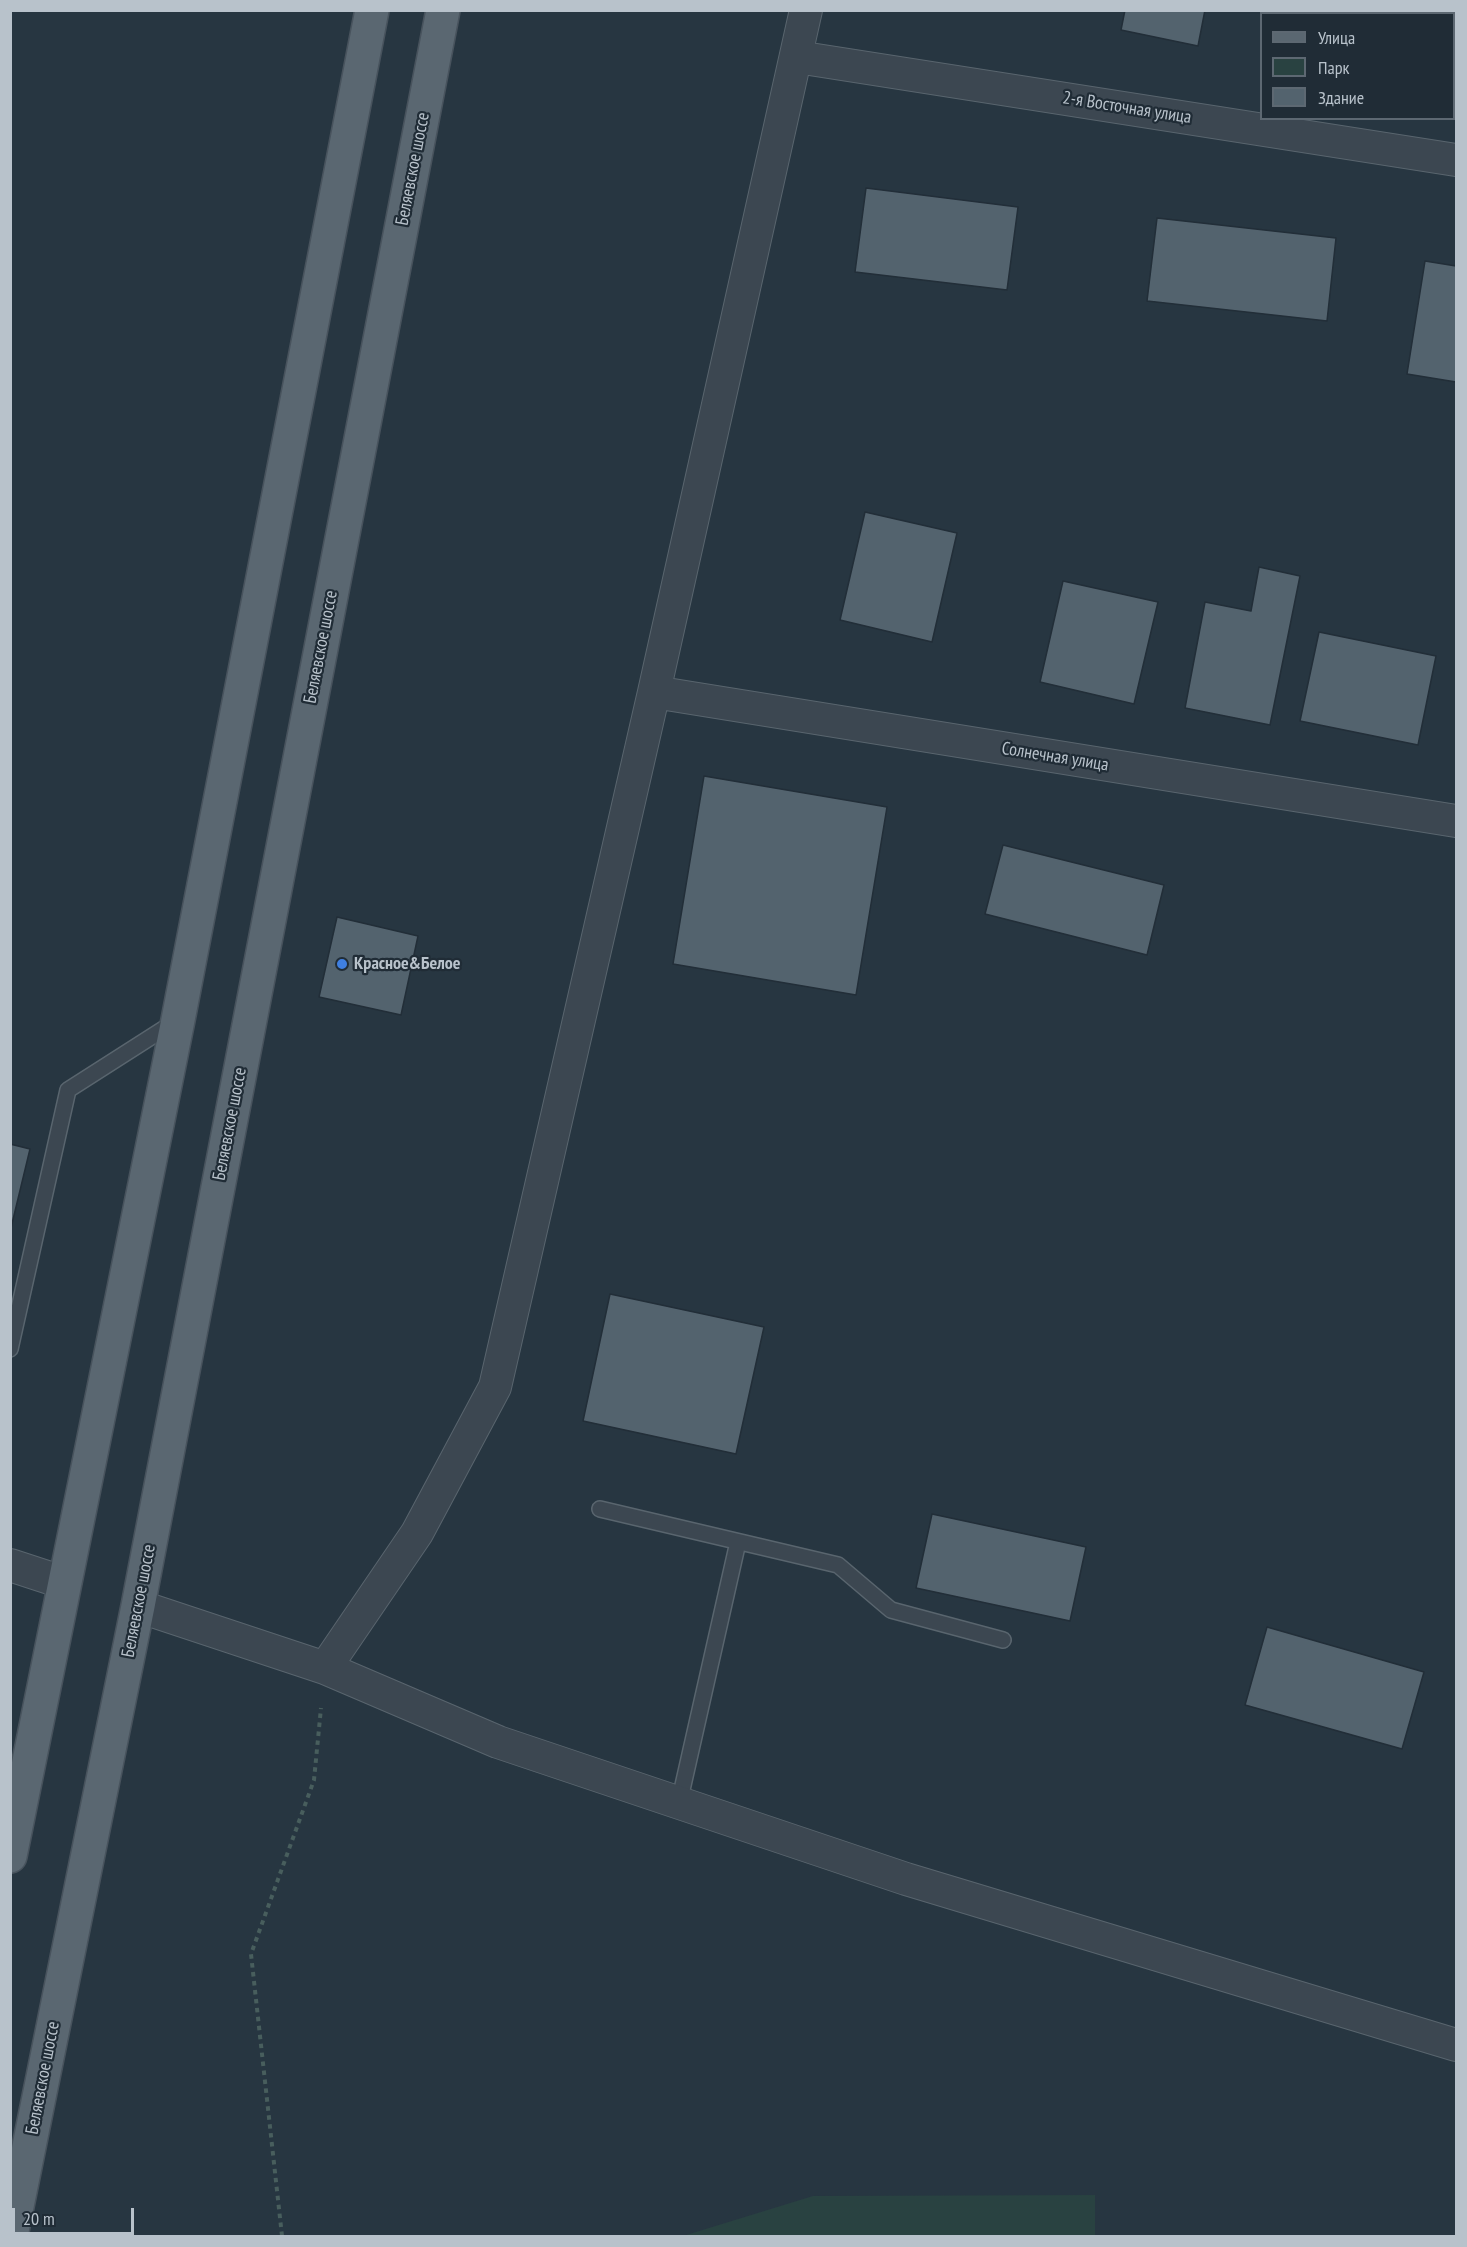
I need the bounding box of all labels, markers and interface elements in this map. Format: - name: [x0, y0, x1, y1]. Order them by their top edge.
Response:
- legend: [1260, 12, 1455, 120]
- text: Улица: [1318, 26, 1355, 49]
- text: Парк: [1318, 56, 1349, 79]
- text: Здание: [1318, 86, 1364, 109]
- street label: 2-я Восточная улица: [1061, 87, 1193, 129]
- street label: Беляевское шоссе: [391, 111, 435, 227]
- street label: Беляевское шоссе: [299, 589, 343, 705]
- street label: Солнечная улица: [1000, 738, 1110, 776]
- place label: Красное&Белое: [354, 953, 461, 975]
- marker: Красное&Белое: [335, 957, 349, 971]
- street label: Беляевское шоссе: [208, 1066, 252, 1182]
- street label: Беляевское шоссе: [117, 1543, 161, 1659]
- street label: Беляевское шоссе: [21, 2020, 65, 2136]
- scale bar: [15, 2196, 136, 2234]
- text: 20 m: [23, 2207, 55, 2230]

